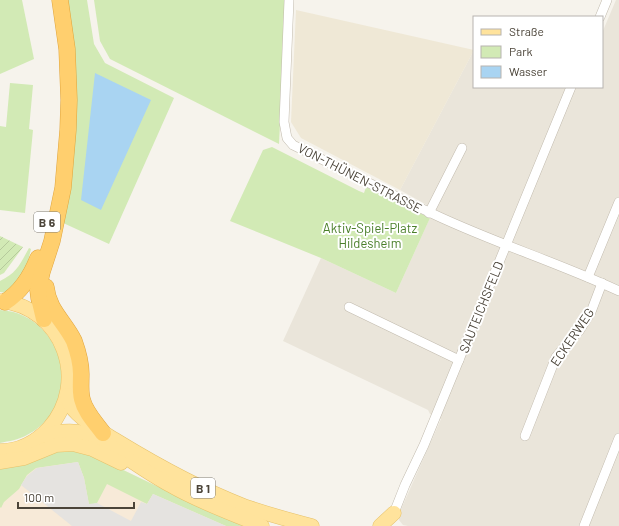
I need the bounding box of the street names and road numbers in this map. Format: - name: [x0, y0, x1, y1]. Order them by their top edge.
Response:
- street label: VON-THÜNEN-STRASSE: [295, 140, 425, 216]
- road number: B 6: [34, 212, 60, 232]
- street label: SAUTEICHSFELD: [455, 259, 507, 355]
- street label: ECKERWEG: [547, 305, 597, 369]
- road number: B 1: [191, 478, 215, 498]

